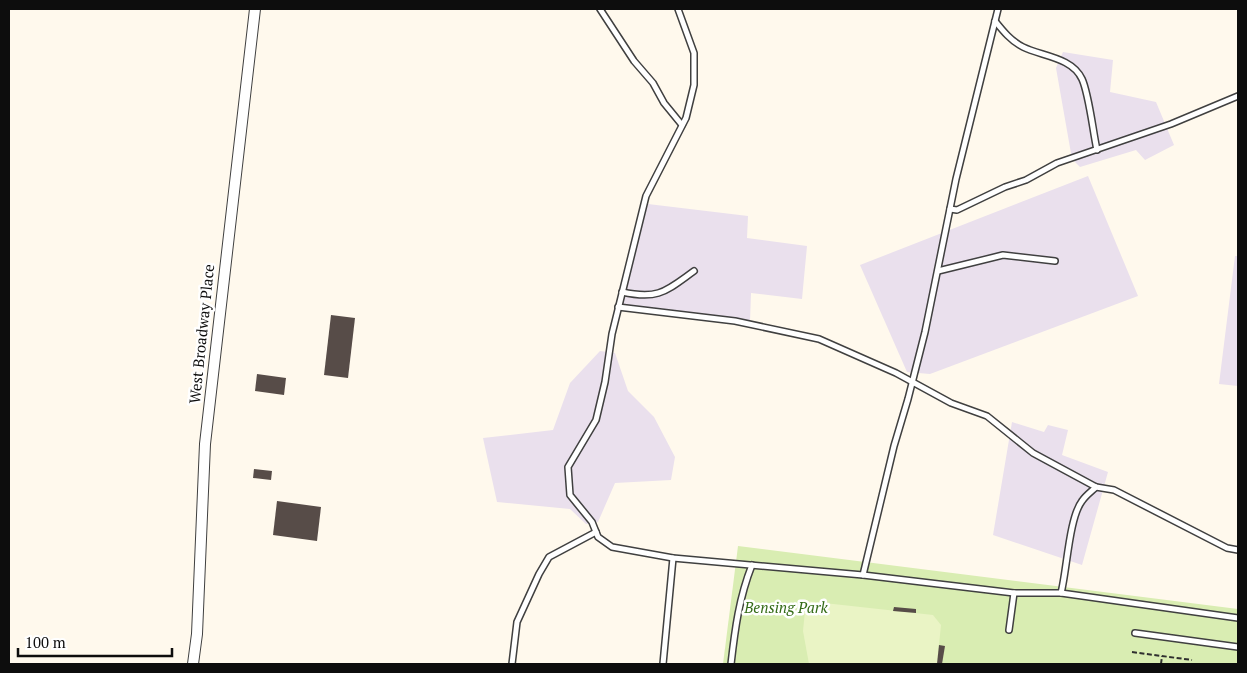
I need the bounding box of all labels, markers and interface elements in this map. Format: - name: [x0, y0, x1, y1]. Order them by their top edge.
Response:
- street label: West Broadway Place: [184, 263, 218, 405]
- park label: Bensing Park: [743, 597, 829, 617]
- scale bar: [18, 626, 171, 658]
- text: 100 m: [25, 632, 66, 652]

